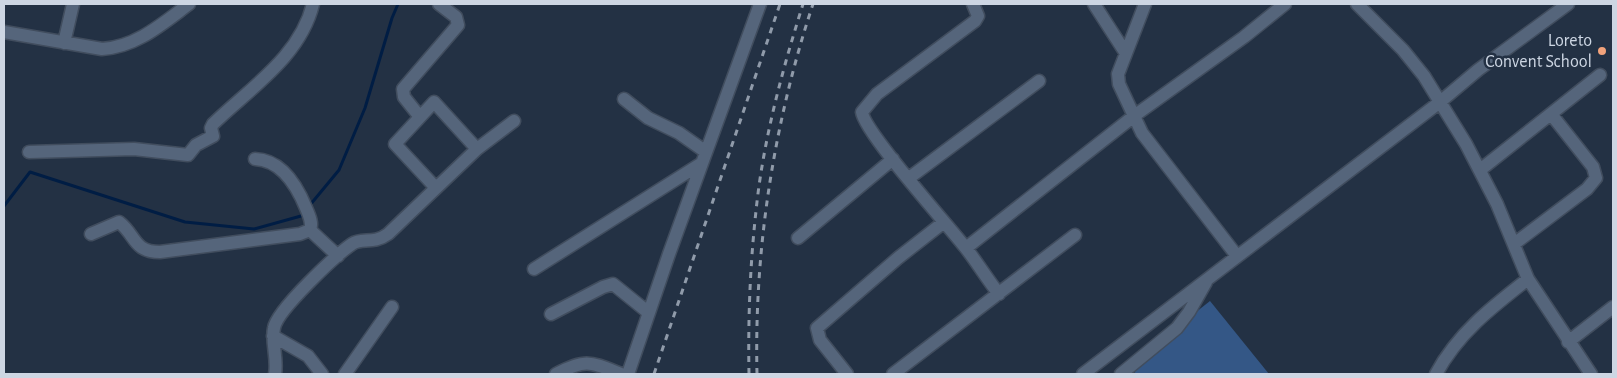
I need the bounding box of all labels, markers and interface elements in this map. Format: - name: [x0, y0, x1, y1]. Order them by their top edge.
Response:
- place label: Loreto Convent School: [1485, 32, 1592, 71]
- marker: Loreto Convent School: [1596, 45, 1608, 57]

